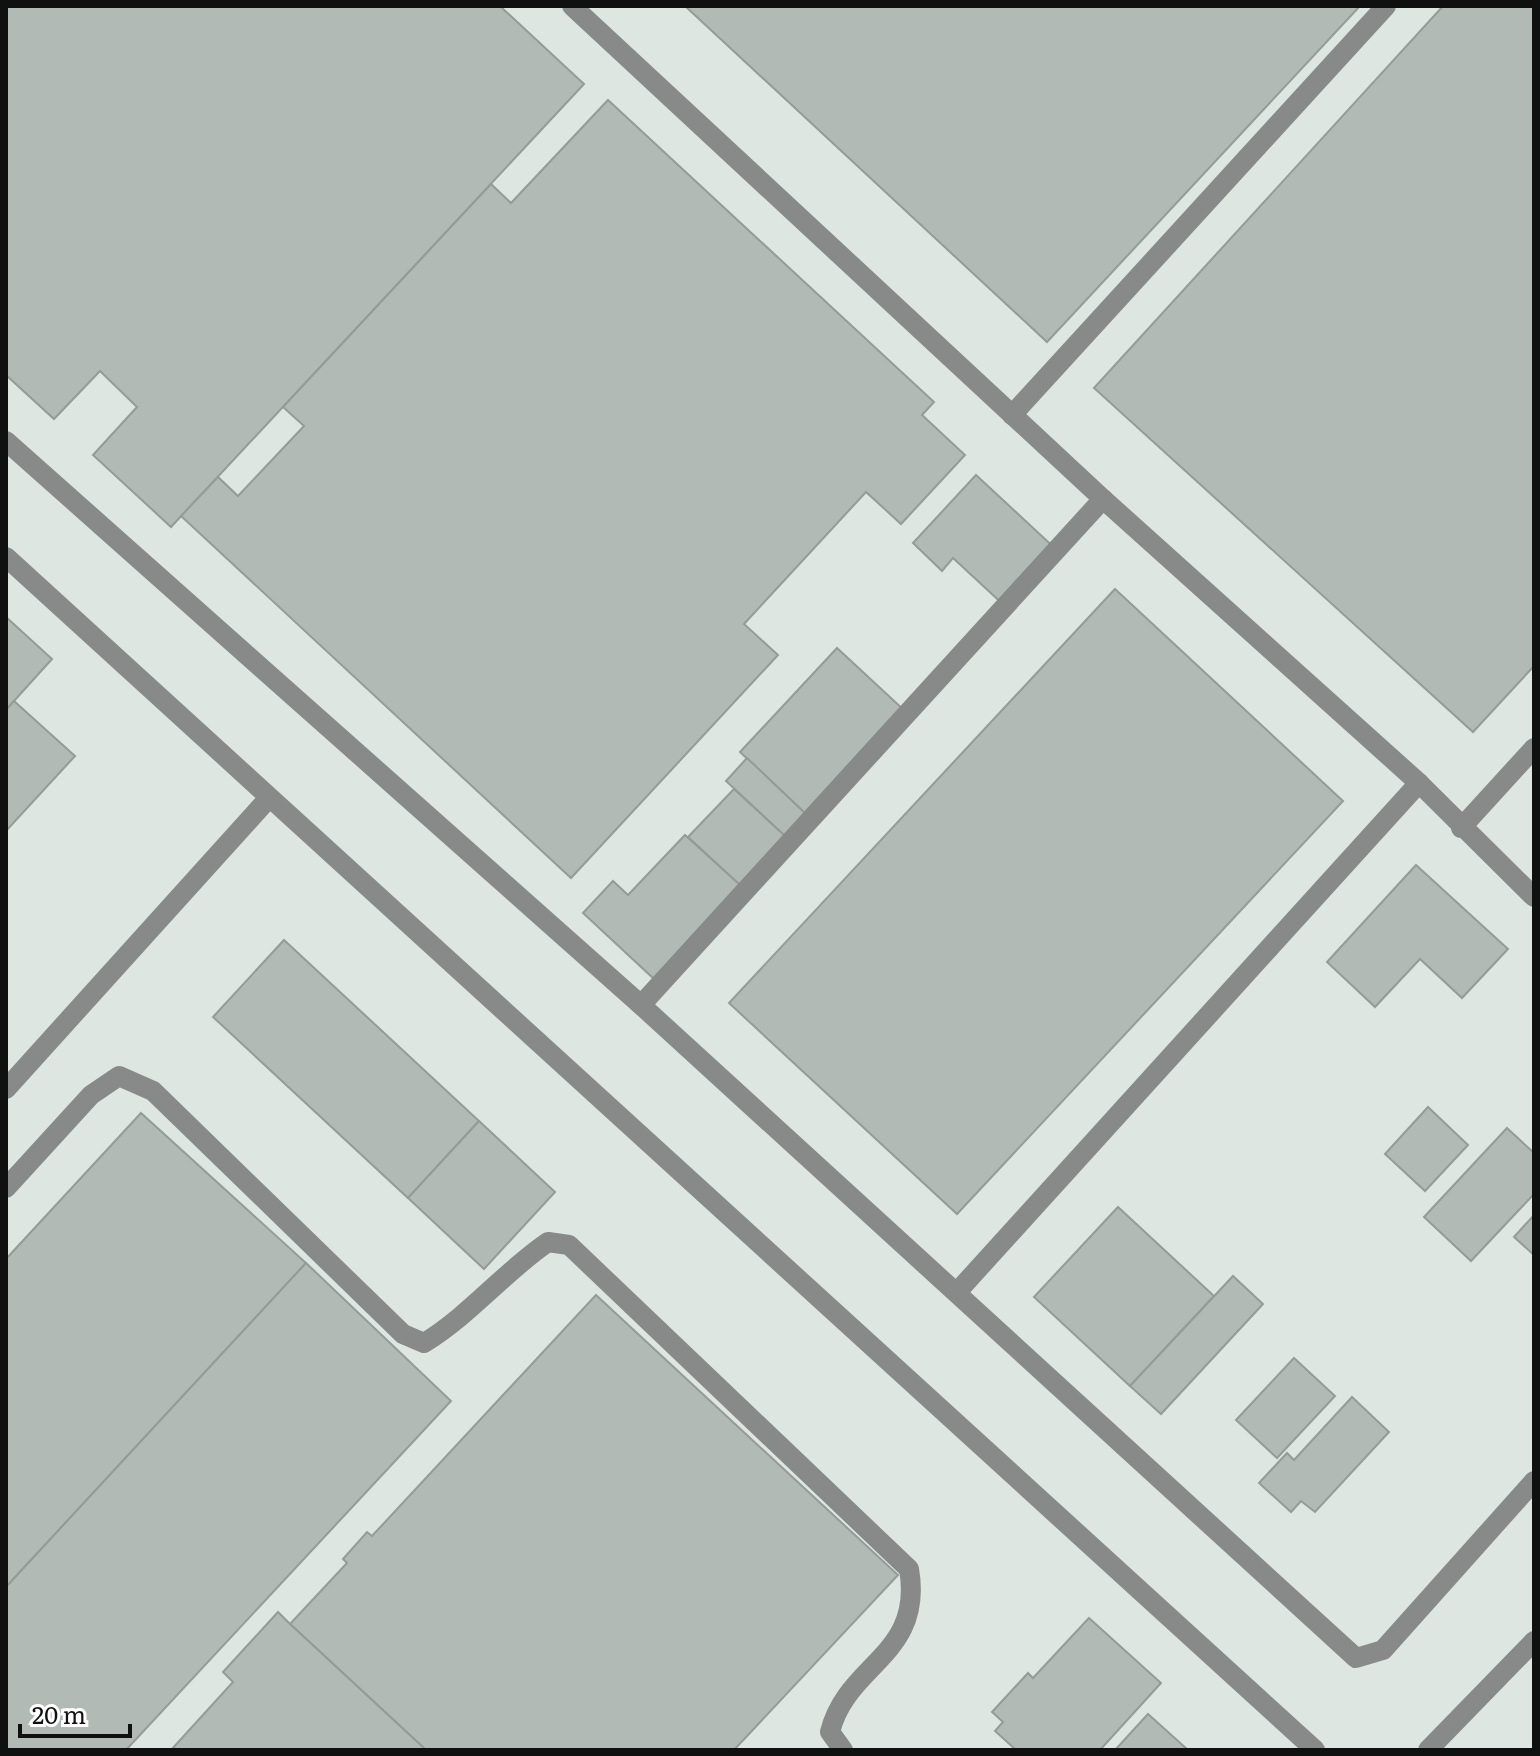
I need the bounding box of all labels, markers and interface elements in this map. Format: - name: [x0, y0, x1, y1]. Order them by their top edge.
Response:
- scale bar: [20, 1688, 130, 1738]
- text: 20 m: [32, 1696, 86, 1731]

